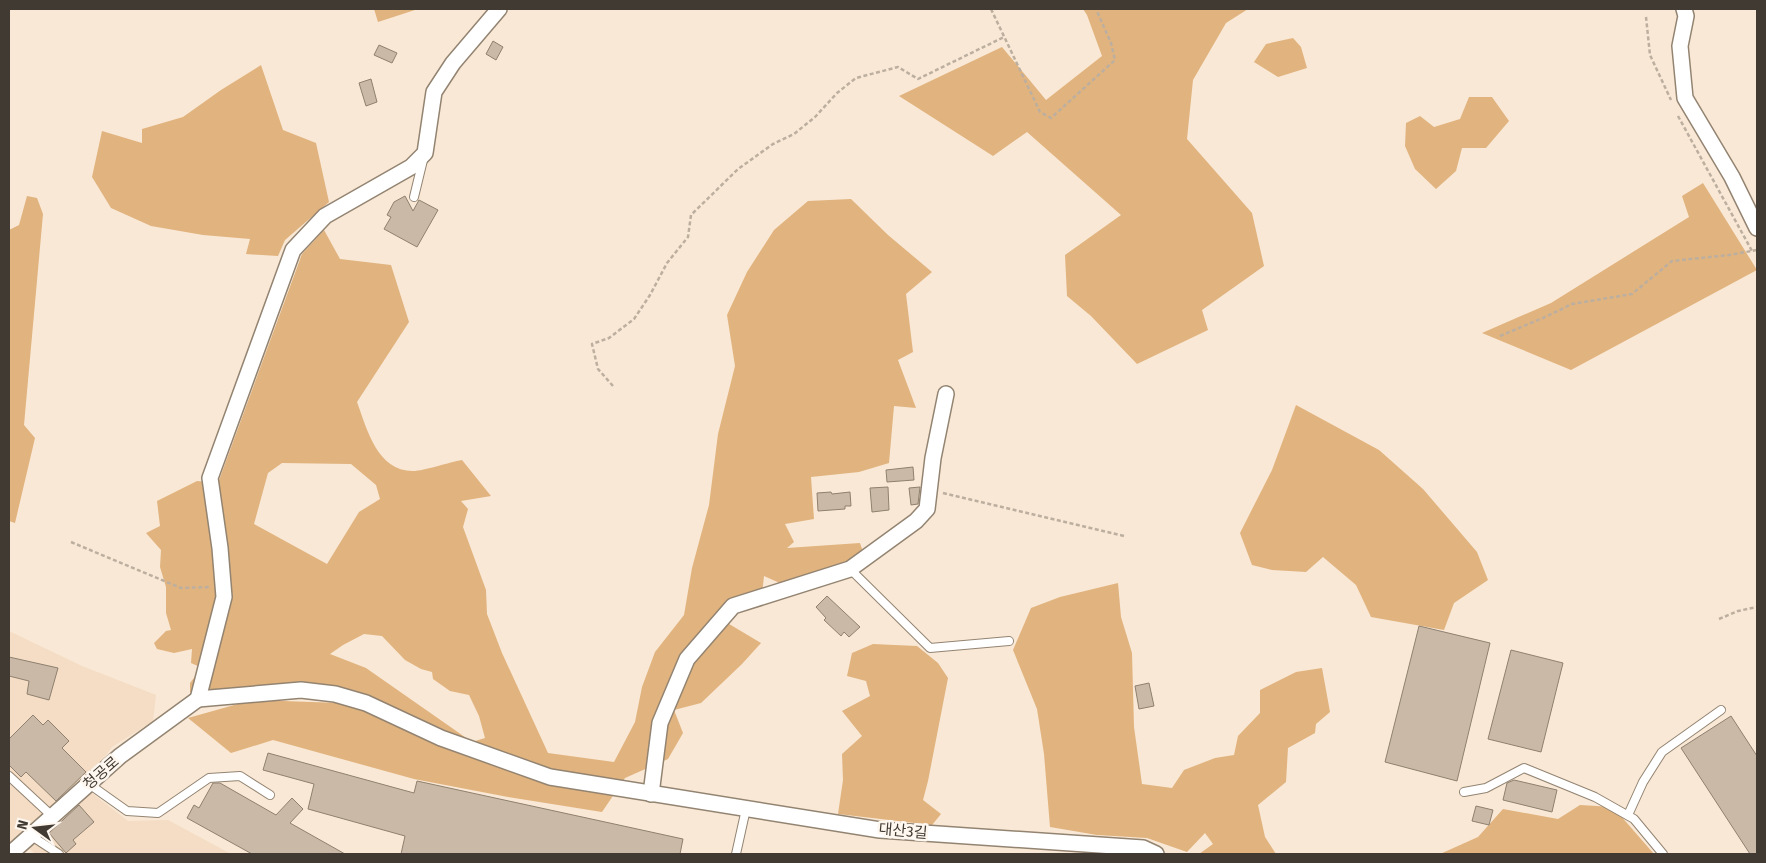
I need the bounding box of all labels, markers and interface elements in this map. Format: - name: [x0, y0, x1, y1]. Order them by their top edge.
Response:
- street label: 청공로: [79, 753, 123, 793]
- north arrow: [10, 803, 60, 853]
- text: N: [14, 818, 32, 831]
- street label: 대산3길: [878, 820, 928, 842]

